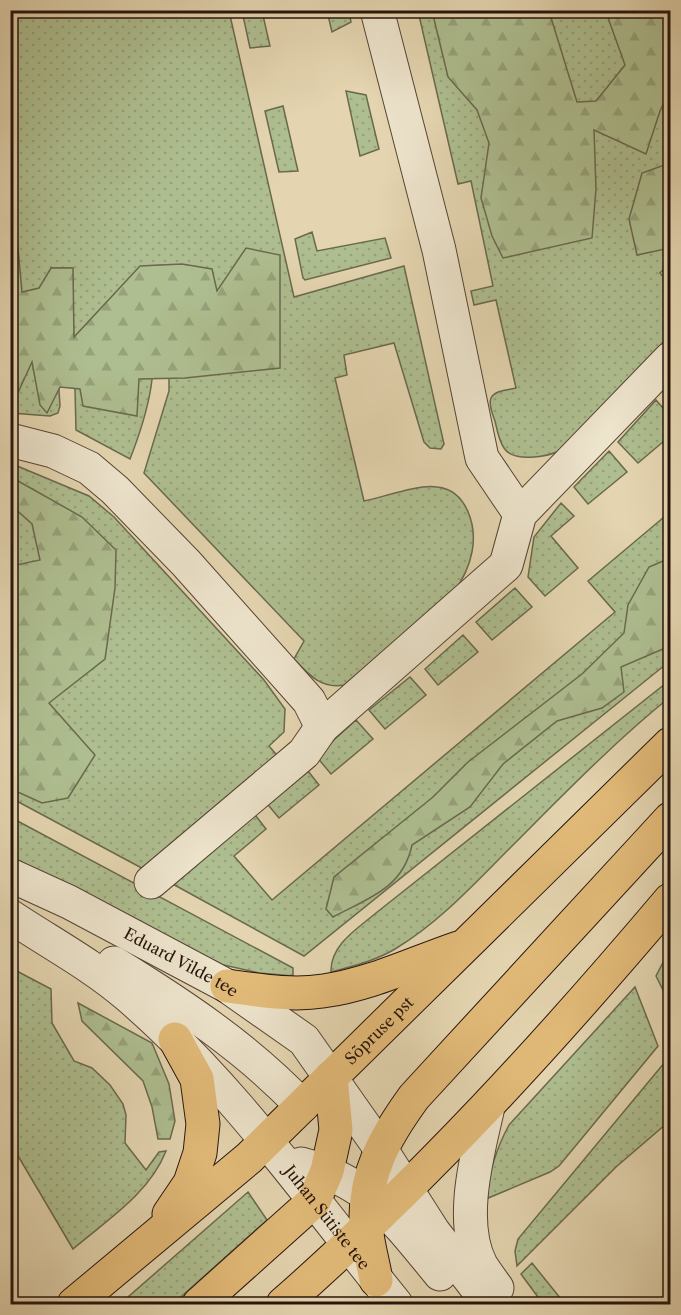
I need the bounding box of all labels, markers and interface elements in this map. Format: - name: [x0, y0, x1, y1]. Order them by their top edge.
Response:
- street label: Eduard Vilde tee: [121, 923, 242, 1001]
- street label: Sõpruse pst: [340, 992, 418, 1068]
- street label: Juhan Sütiste tee: [278, 1159, 375, 1274]

